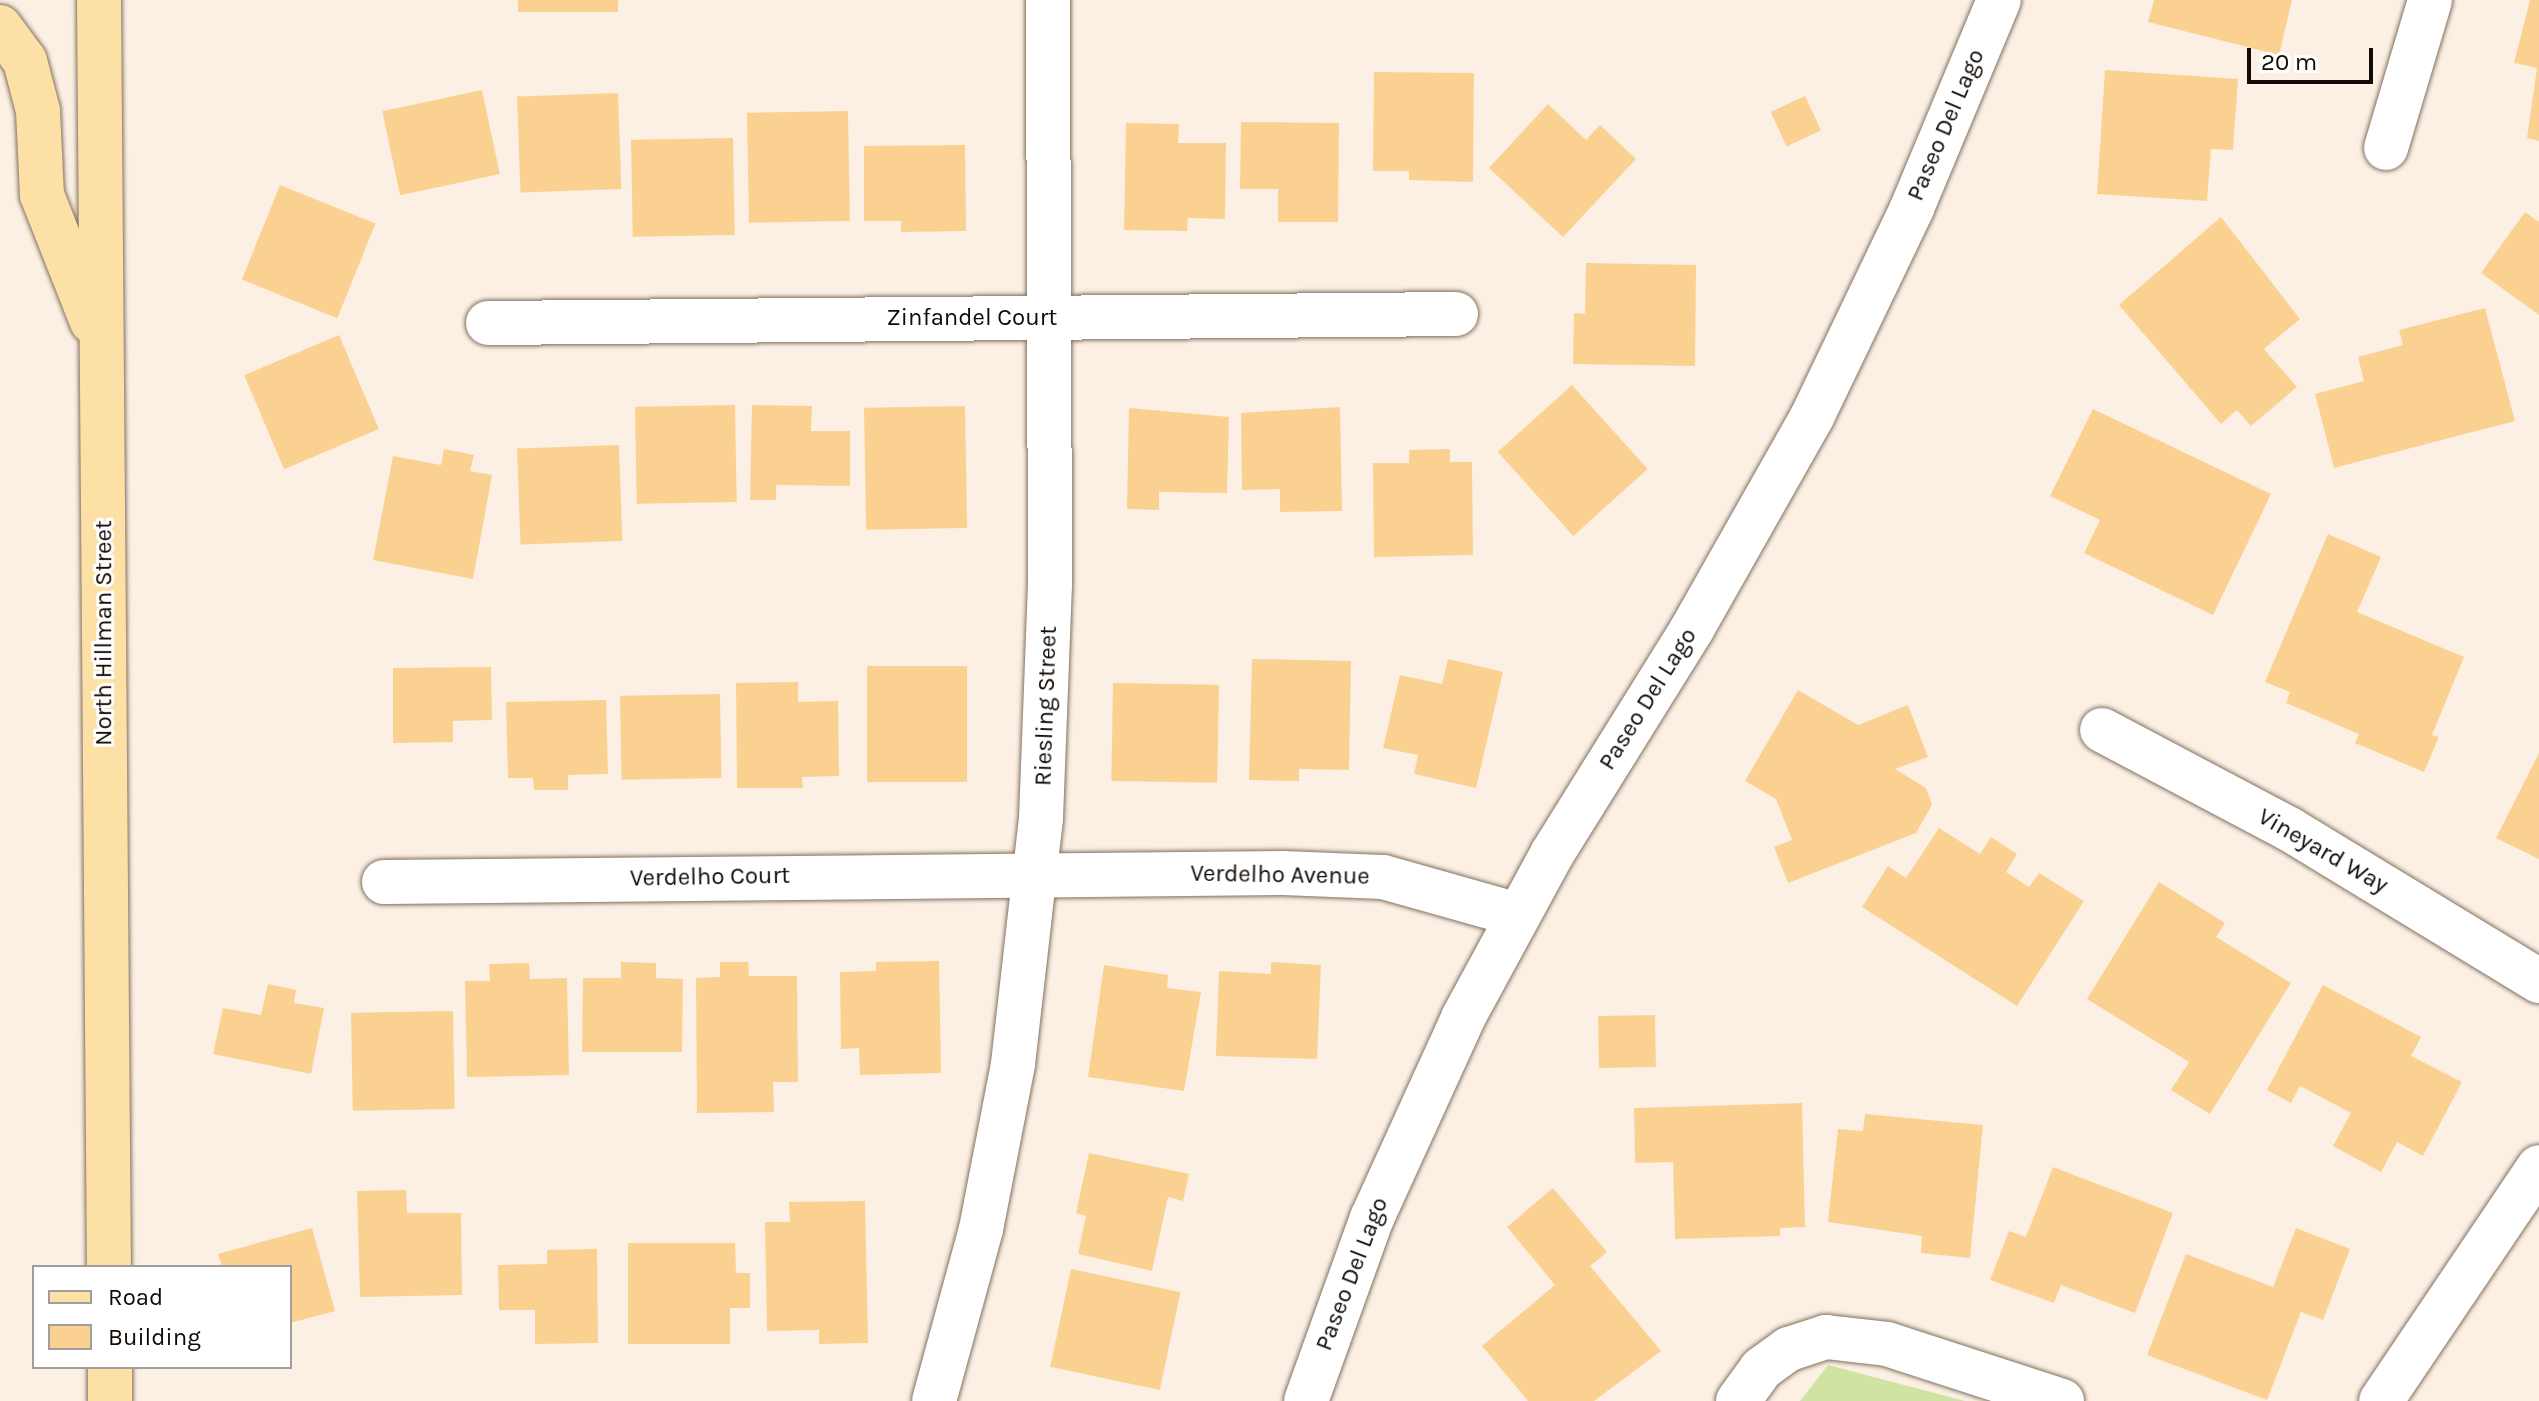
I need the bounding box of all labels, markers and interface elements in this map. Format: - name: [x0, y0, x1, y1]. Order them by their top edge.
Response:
- scale bar: [2251, 32, 2377, 82]
- street label: Paseo Del Lago: [1901, 45, 1991, 205]
- text: 20 m: [2261, 48, 2317, 76]
- street label: Zinfandel Court: [887, 304, 1057, 332]
- street label: North Hillman Street: [90, 520, 118, 746]
- street label: Paseo Del Lago: [1593, 623, 1703, 775]
- street label: Riesling Street: [1029, 625, 1063, 787]
- street label: Vineyard Way: [2253, 802, 2393, 900]
- street label: Verdelho Avenue: [1190, 859, 1370, 891]
- street label: Verdelho Court: [630, 861, 790, 893]
- street label: Paseo Del Lago: [1310, 1193, 1394, 1355]
- legend: [32, 1265, 292, 1369]
- text: Road: [108, 1283, 163, 1311]
- text: Building: [108, 1323, 201, 1351]

